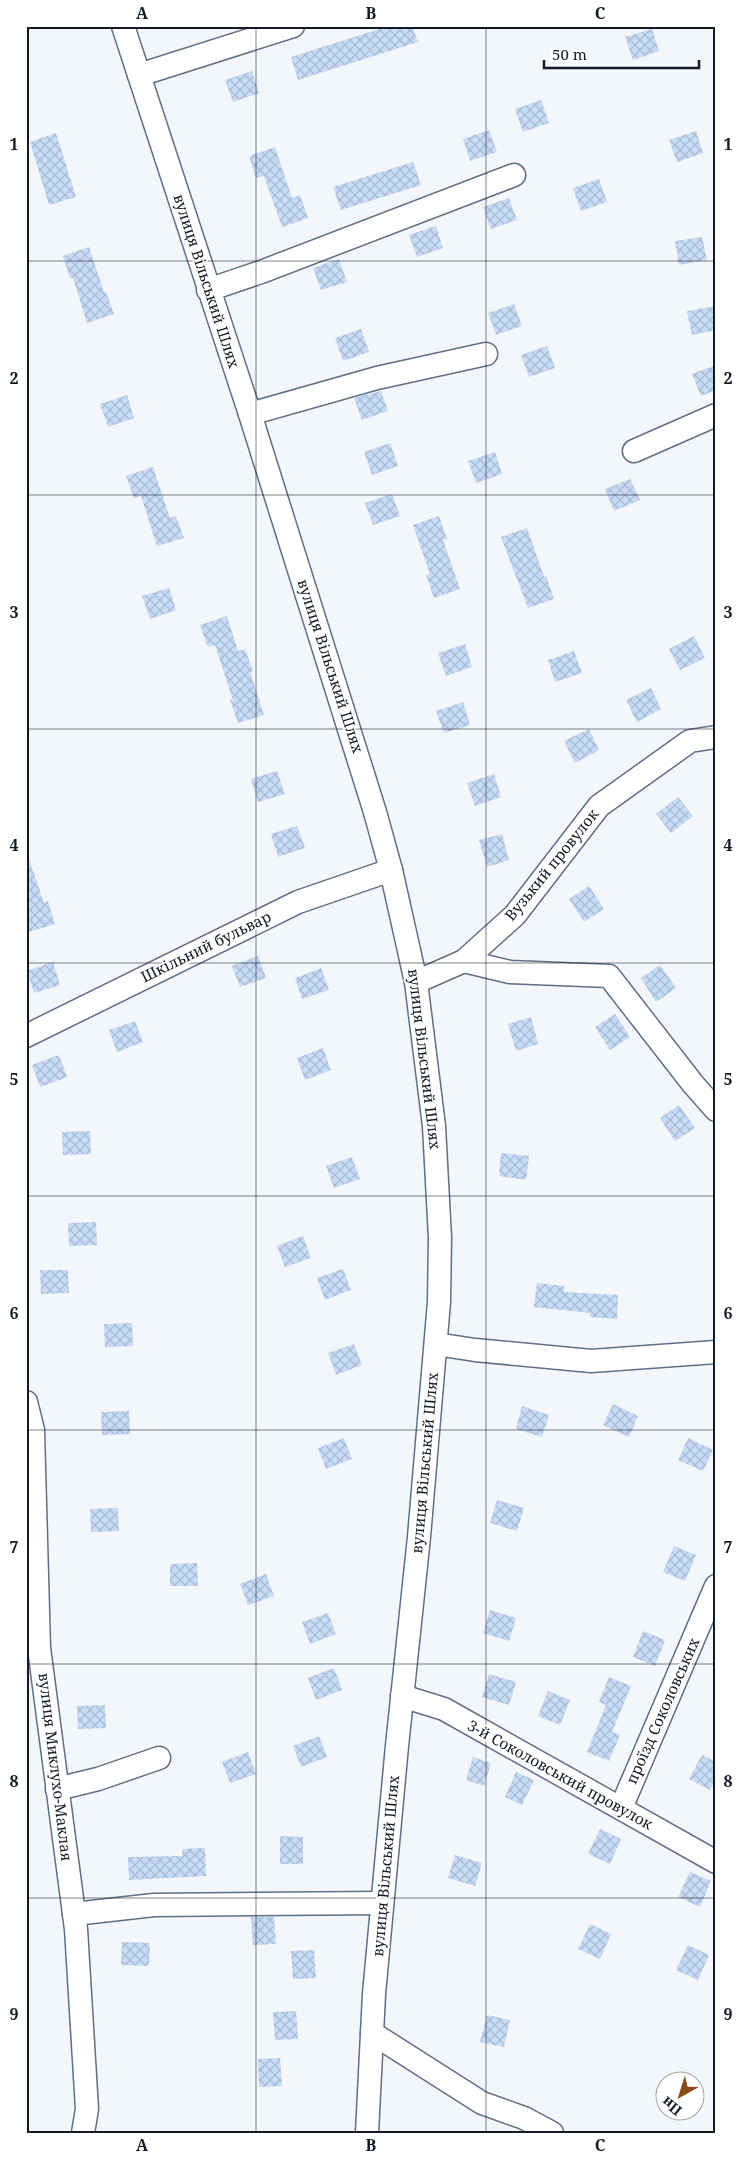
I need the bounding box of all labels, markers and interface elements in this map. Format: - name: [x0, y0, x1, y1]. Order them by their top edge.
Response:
- text: A: [136, 2, 149, 24]
- text: B: [366, 2, 377, 24]
- text: C: [595, 2, 606, 24]
- scale bar: [544, 38, 700, 70]
- text: 50 m: [552, 44, 587, 64]
- text: 1: [9, 133, 19, 155]
- text: 1: [723, 133, 733, 155]
- street label: вулиця Вільський Шлях: [169, 191, 245, 371]
- text: 2: [9, 367, 19, 389]
- text: 2: [723, 367, 733, 389]
- street label: вулиця Вільський Шлях: [293, 576, 369, 756]
- text: 3: [9, 601, 19, 623]
- text: 3: [723, 601, 733, 623]
- street label: Вузький провулок: [500, 804, 603, 924]
- text: 4: [9, 834, 19, 856]
- text: 4: [723, 834, 733, 856]
- street label: Шкільний бульвар: [137, 906, 274, 986]
- street label: вулиця Вільський Шлях: [404, 967, 446, 1151]
- text: 5: [9, 1068, 19, 1090]
- text: 5: [723, 1068, 733, 1090]
- text: 6: [9, 1302, 19, 1324]
- text: 6: [723, 1302, 733, 1324]
- street label: вулиця Вільський Шлях: [406, 1371, 442, 1554]
- text: 7: [9, 1536, 19, 1558]
- text: 7: [723, 1536, 733, 1558]
- street label: проїзд Соколовських: [621, 1634, 704, 1787]
- street label: вулиця Миклухо-Маклая: [35, 1672, 77, 1862]
- street label: 3-й Соколовський провулок: [464, 1715, 657, 1834]
- text: 8: [9, 1770, 19, 1792]
- text: 8: [723, 1770, 733, 1792]
- street label: вулиця Вільський Шлях: [367, 1774, 403, 1957]
- text: 9: [9, 2003, 19, 2025]
- text: 9: [723, 2003, 733, 2025]
- north arrow: [654, 2072, 704, 2122]
- text: Пн: [657, 2092, 686, 2120]
- text: A: [136, 2134, 149, 2156]
- text: B: [366, 2134, 377, 2156]
- text: C: [595, 2134, 606, 2156]

